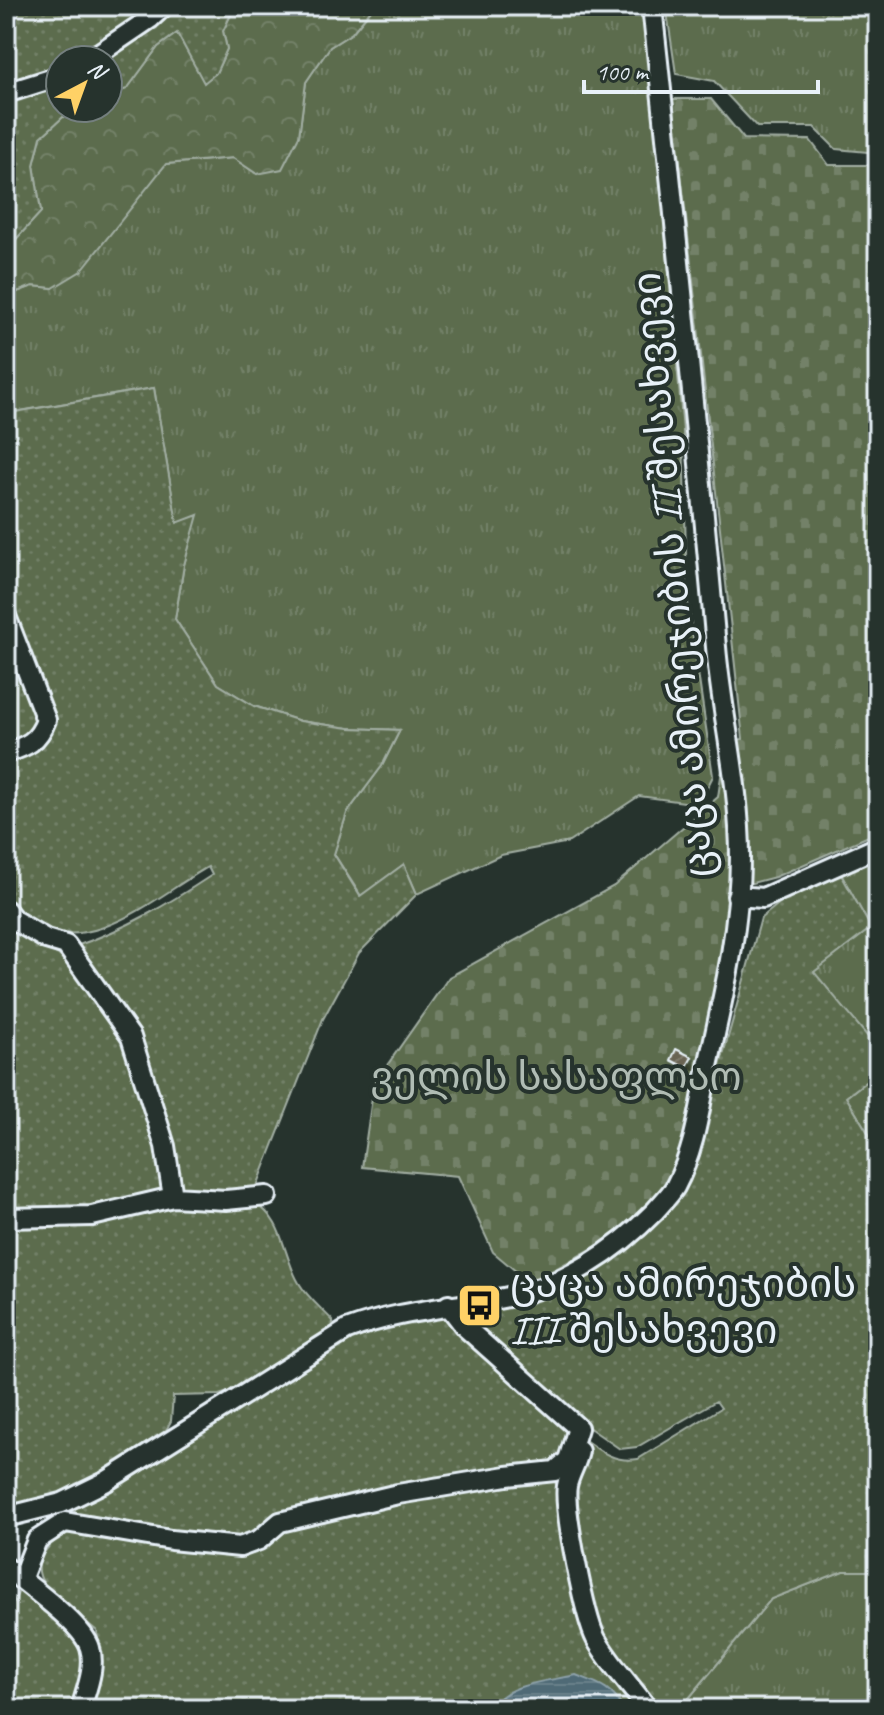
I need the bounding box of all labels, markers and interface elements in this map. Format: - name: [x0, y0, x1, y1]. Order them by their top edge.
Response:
- north arrow: [44, 44, 124, 124]
- scale bar: [584, 44, 818, 94]
- text: N: [82, 55, 113, 87]
- text: 100 m: [596, 57, 650, 87]
- street label: ცაცა ამირეჯიბის II შესახვევი: [622, 270, 724, 880]
- park label: ველის სასაფლაო: [370, 1052, 742, 1102]
- place label: ცაცა ამირეჯიბის III შესახვევი: [510, 1259, 856, 1355]
- bus stop icon: ცაცა ამირეჯიბის III შესახვევი: [455, 1282, 503, 1330]

